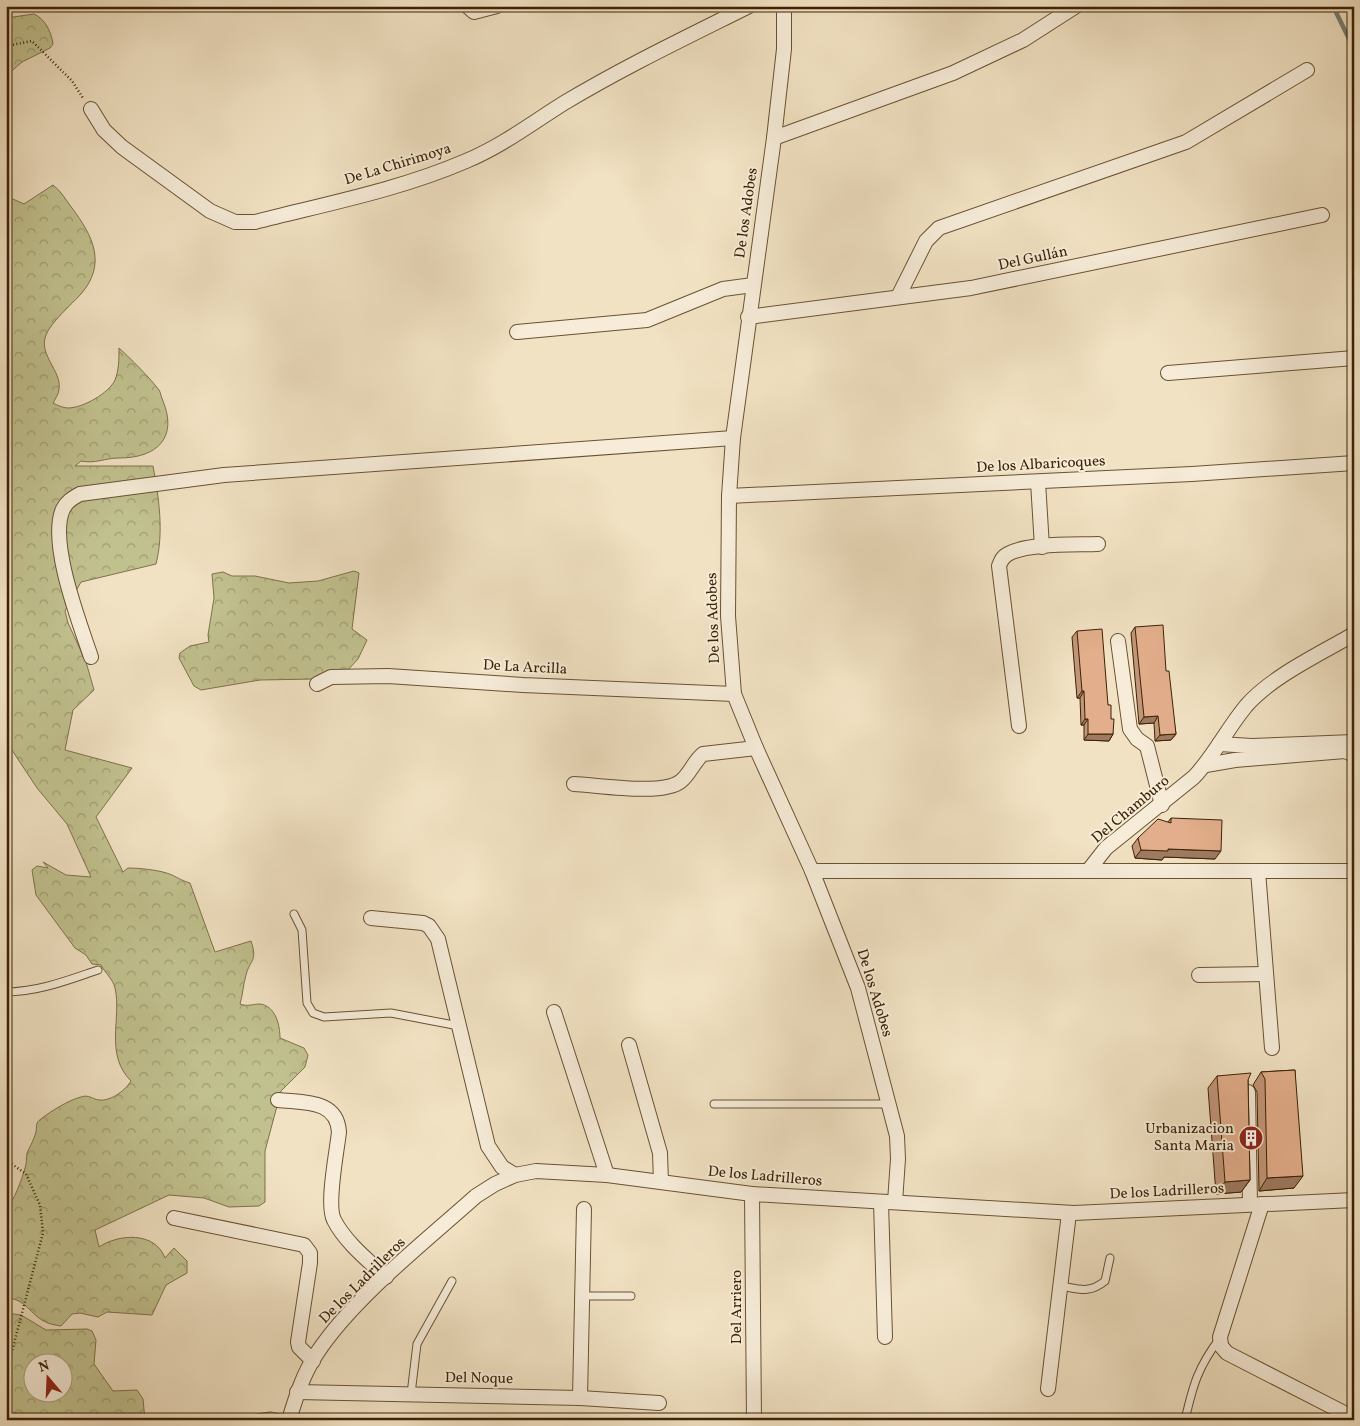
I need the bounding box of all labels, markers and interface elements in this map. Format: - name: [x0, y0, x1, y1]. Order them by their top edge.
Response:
- street label: De La Chirimoya: [342, 139, 454, 191]
- street label: De los Adobes: [730, 166, 764, 260]
- street label: Del Gullán: [996, 241, 1070, 277]
- street label: De los Albaricoques: [976, 451, 1106, 479]
- street label: De los Adobes: [702, 572, 726, 664]
- street label: De La Arcilla: [482, 655, 568, 681]
- street label: Del Chamburo: [1087, 771, 1175, 849]
- street label: De los Adobes: [851, 946, 897, 1040]
- place label: Urbanizacion Santa Maria: [1145, 1119, 1234, 1157]
- building icon: Urbanizacion Santa Maria: [1238, 1125, 1264, 1151]
- street label: De los Ladrilleros: [707, 1162, 823, 1192]
- street label: De los Ladrilleros: [1109, 1179, 1225, 1205]
- street label: De los Ladrilleros: [315, 1233, 411, 1329]
- street label: Del Arriero: [727, 1270, 748, 1344]
- north arrow: [22, 1354, 72, 1404]
- text: N: [36, 1356, 52, 1378]
- street label: Del Noque: [445, 1368, 513, 1390]

